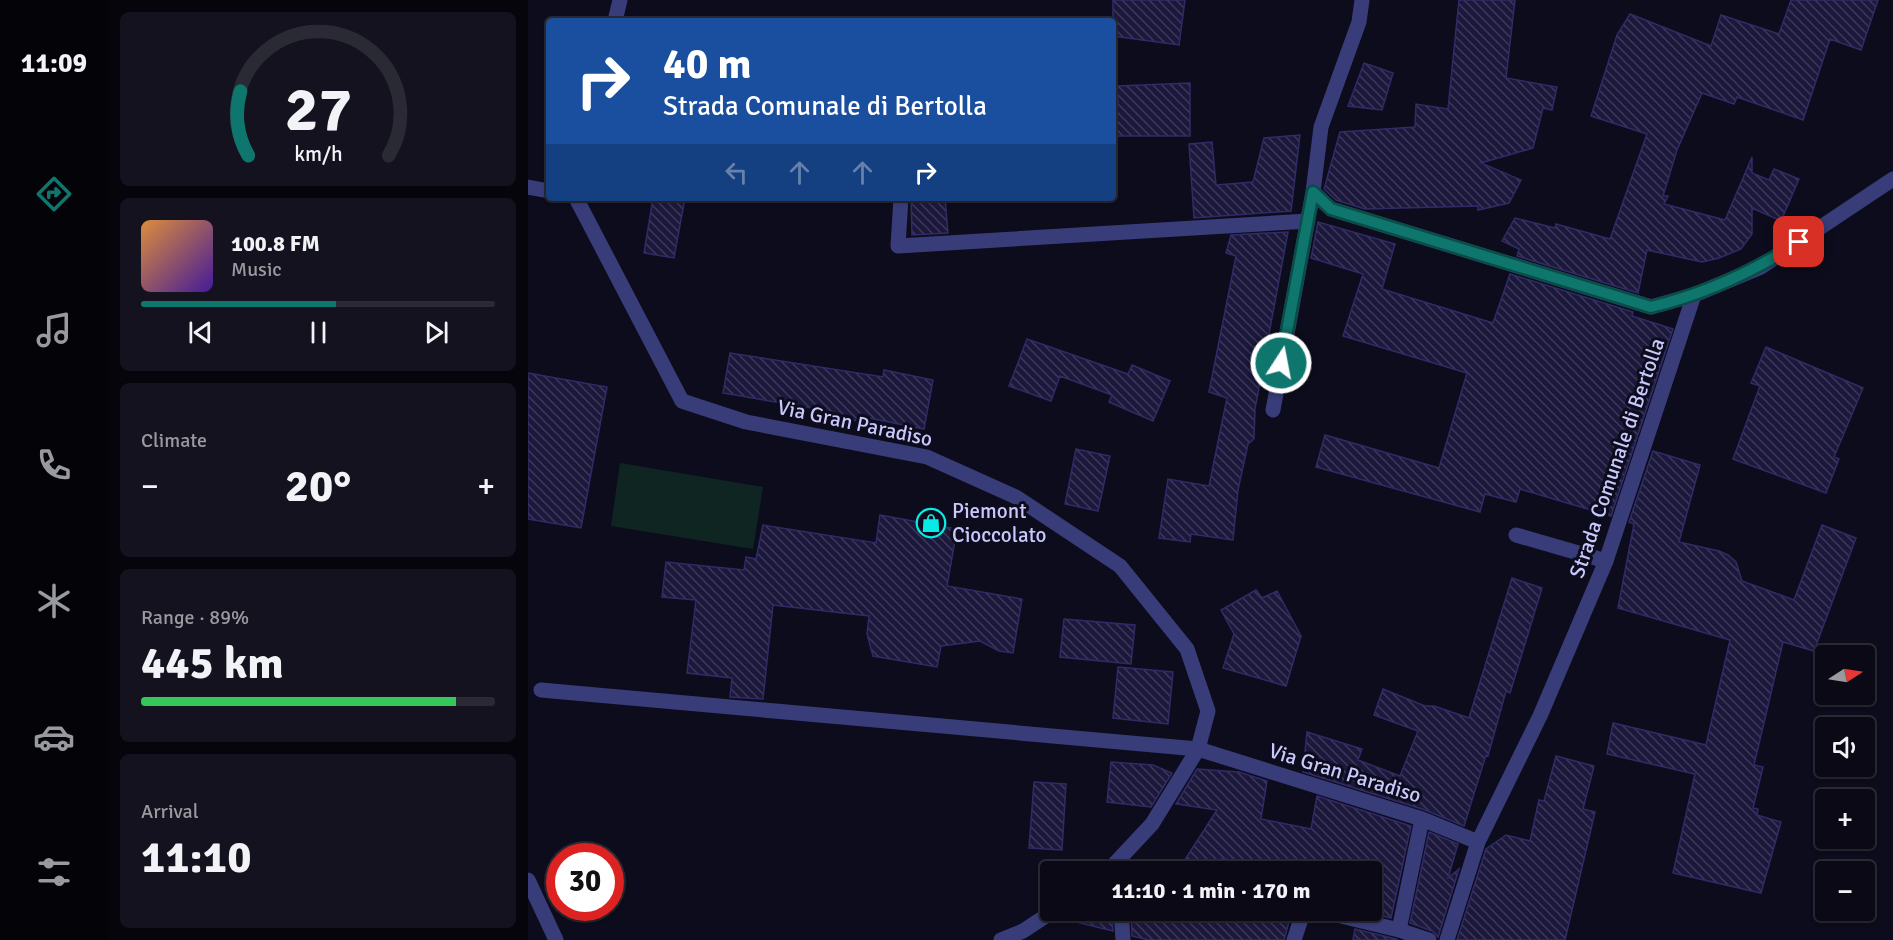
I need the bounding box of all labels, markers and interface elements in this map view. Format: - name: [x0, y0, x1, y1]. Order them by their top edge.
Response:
- text: 40 m: [663, 39, 752, 90]
- icon: right: [564, 42, 642, 120]
- text: 11:09: [21, 47, 87, 80]
- text: 27: [284, 71, 352, 148]
- text: Strada Comunale di Bertolla: [663, 90, 987, 123]
- text: km/h: [294, 141, 342, 167]
- icon: left: [720, 156, 753, 189]
- icon: ahead: [783, 156, 816, 189]
- icon: ahead: [846, 156, 879, 189]
- icon: right: [909, 156, 942, 189]
- icon: directions: [33, 173, 75, 215]
- pin: [1773, 216, 1824, 267]
- icon: arrive: [1782, 225, 1815, 258]
- text: 100.8 FM: [231, 230, 320, 257]
- text: Music: [231, 257, 282, 282]
- icon: music: [33, 309, 75, 351]
- icon: previous: [184, 316, 217, 349]
- icon: pause: [302, 316, 335, 349]
- icon: next: [420, 316, 453, 349]
- position arrow: [1249, 331, 1313, 395]
- street label: Strada Comunale di Bertolla: [1564, 335, 1670, 581]
- street label: Via Gran Paradiso: [775, 394, 935, 452]
- text: Climate: [141, 428, 207, 453]
- icon: phone: [33, 444, 75, 486]
- text: 20°: [285, 459, 351, 514]
- text: −: [141, 466, 159, 507]
- text: +: [477, 466, 495, 507]
- place label: Piemont Cioccolato: [952, 498, 1046, 548]
- shop icon: Piemont Cioccolato: [915, 507, 947, 539]
- icon: climate: [33, 580, 75, 622]
- text: Range · 89%: [141, 605, 249, 630]
- text: 445 km: [141, 636, 284, 691]
- north arrow: [1815, 645, 1875, 705]
- map controls: [1815, 645, 1875, 921]
- icon: car: [33, 716, 75, 758]
- button: sound: [1815, 717, 1875, 777]
- street label: Via Gran Paradiso: [1266, 737, 1424, 809]
- button: +: [1815, 789, 1875, 849]
- text: Arrival: [141, 799, 199, 824]
- text: 11:10: [141, 830, 251, 885]
- speed limit sign: 30: [546, 843, 624, 921]
- icon: filters: [33, 851, 75, 893]
- button: −: [1815, 861, 1875, 921]
- text: 11:10 · 1 min · 170 m: [1111, 877, 1311, 904]

